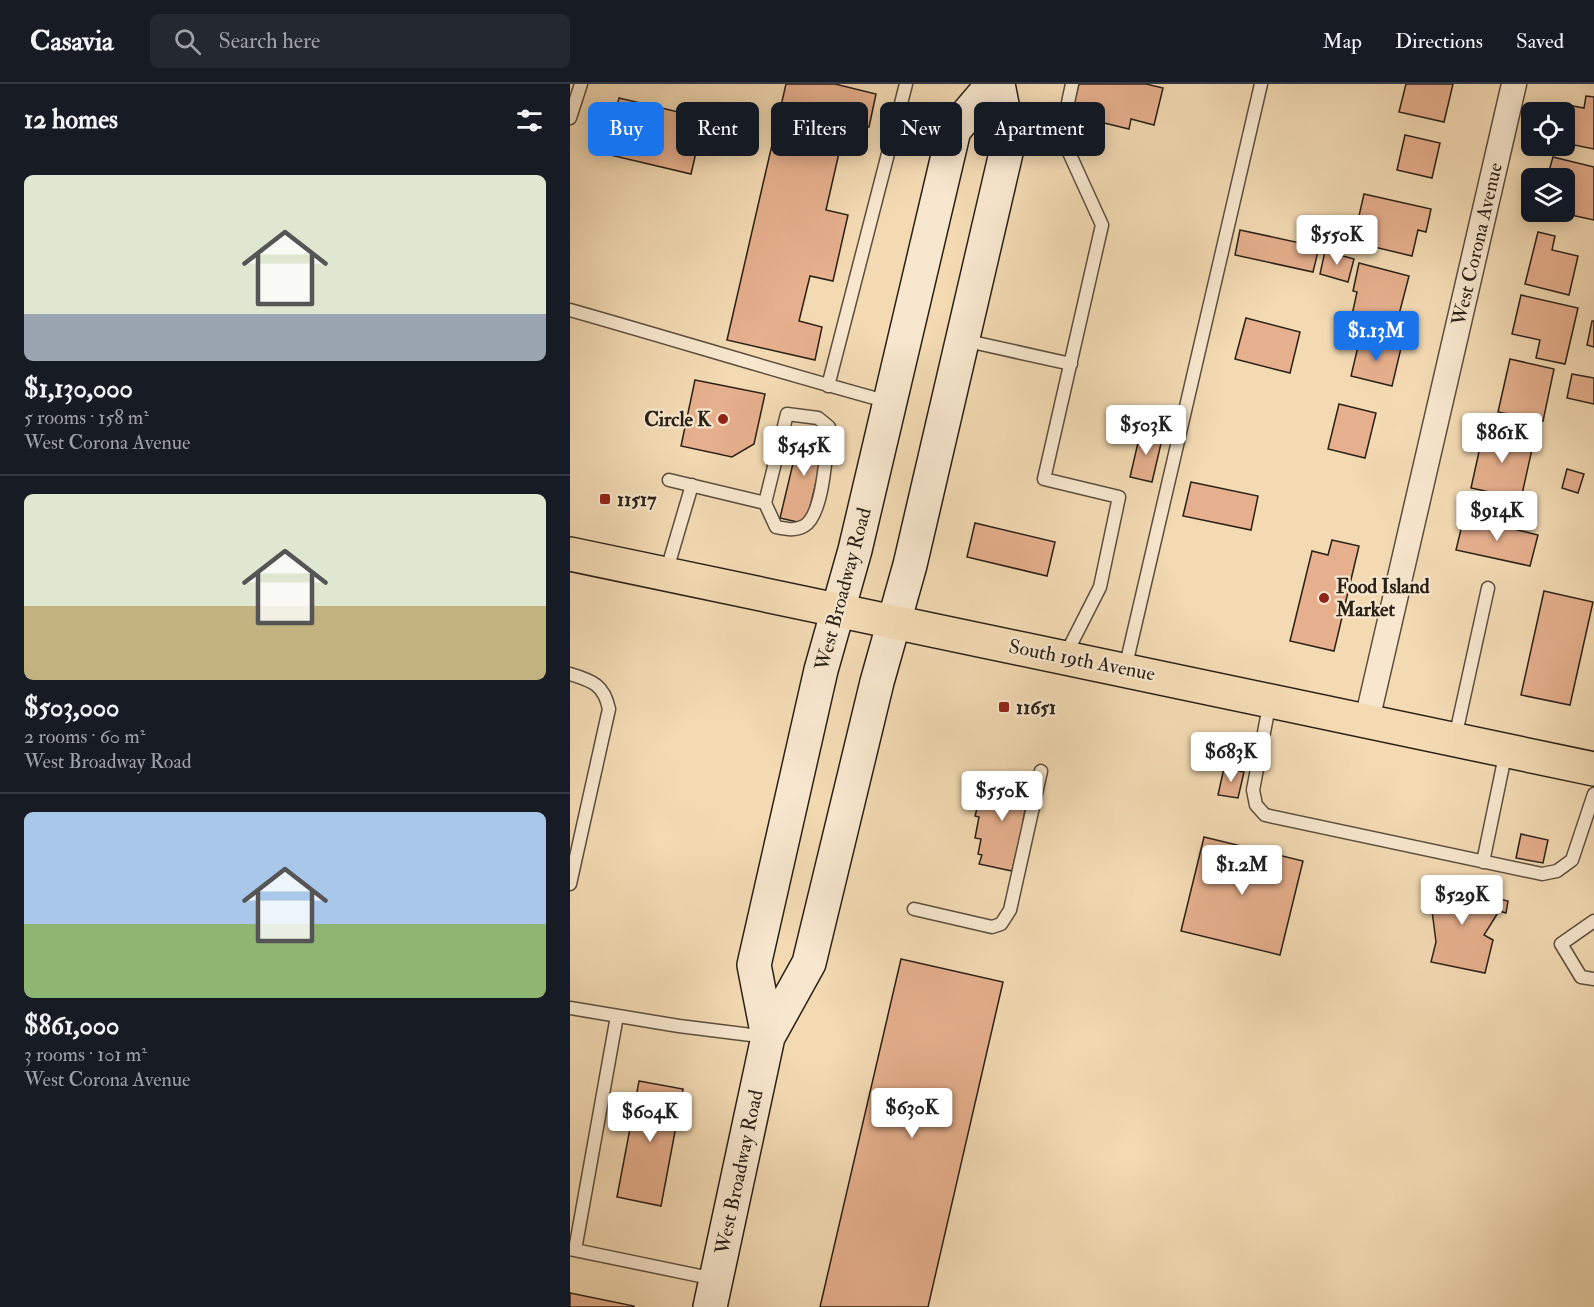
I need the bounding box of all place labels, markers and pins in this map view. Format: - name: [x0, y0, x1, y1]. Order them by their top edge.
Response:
- pin: $550K: [1295, 215, 1379, 266]
- pin: $1.13M: [1327, 311, 1425, 362]
- pin: $503K: [1104, 405, 1188, 456]
- place label: Circle K: [644, 407, 712, 432]
- marker: Circle K: [716, 412, 730, 426]
- pin: $861K: [1460, 413, 1544, 464]
- pin: $545K: [762, 426, 846, 477]
- place label: 11517: [617, 487, 657, 512]
- pin: $914K: [1455, 491, 1539, 542]
- marker: 11517: [598, 492, 612, 506]
- place label: Food Island Market: [1335, 574, 1430, 622]
- marker: Food Island Market: [1317, 591, 1331, 605]
- place label: 11651: [1016, 695, 1056, 720]
- marker: 11651: [997, 700, 1011, 714]
- pin: $683K: [1189, 732, 1273, 783]
- pin: $550K: [960, 771, 1044, 822]
- pin: $1.2M: [1200, 845, 1284, 896]
- pin: $529K: [1420, 875, 1504, 926]
- pin: $630K: [870, 1088, 954, 1139]
- pin: $604K: [608, 1092, 692, 1143]

